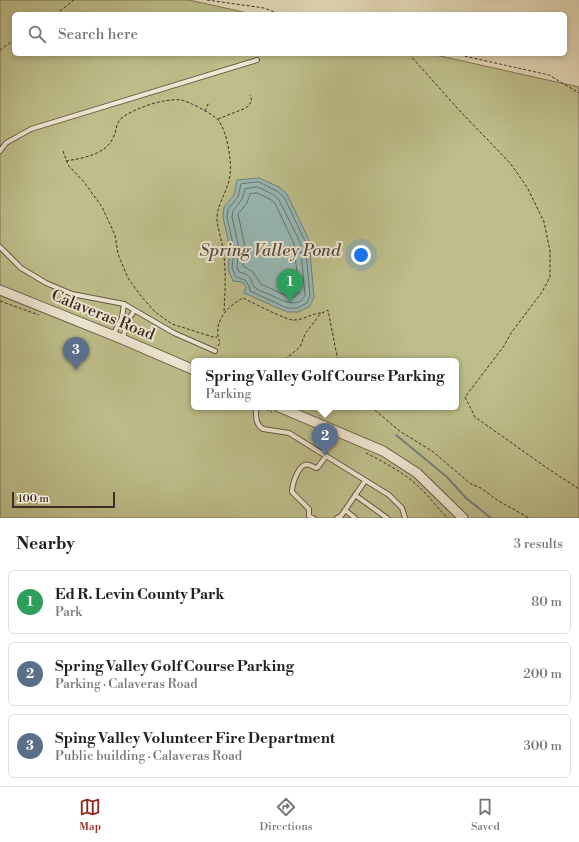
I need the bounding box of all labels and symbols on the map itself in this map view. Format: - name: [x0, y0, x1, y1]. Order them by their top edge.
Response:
- water label: Spring Valley Pond: [200, 240, 342, 262]
- your location: [351, 245, 371, 265]
- pin: 1: [277, 269, 303, 302]
- street label: Calaveras Road: [48, 285, 158, 345]
- pin: 3: [63, 337, 89, 370]
- pin: 2: [312, 423, 338, 456]
- scale bar: [12, 490, 115, 509]

